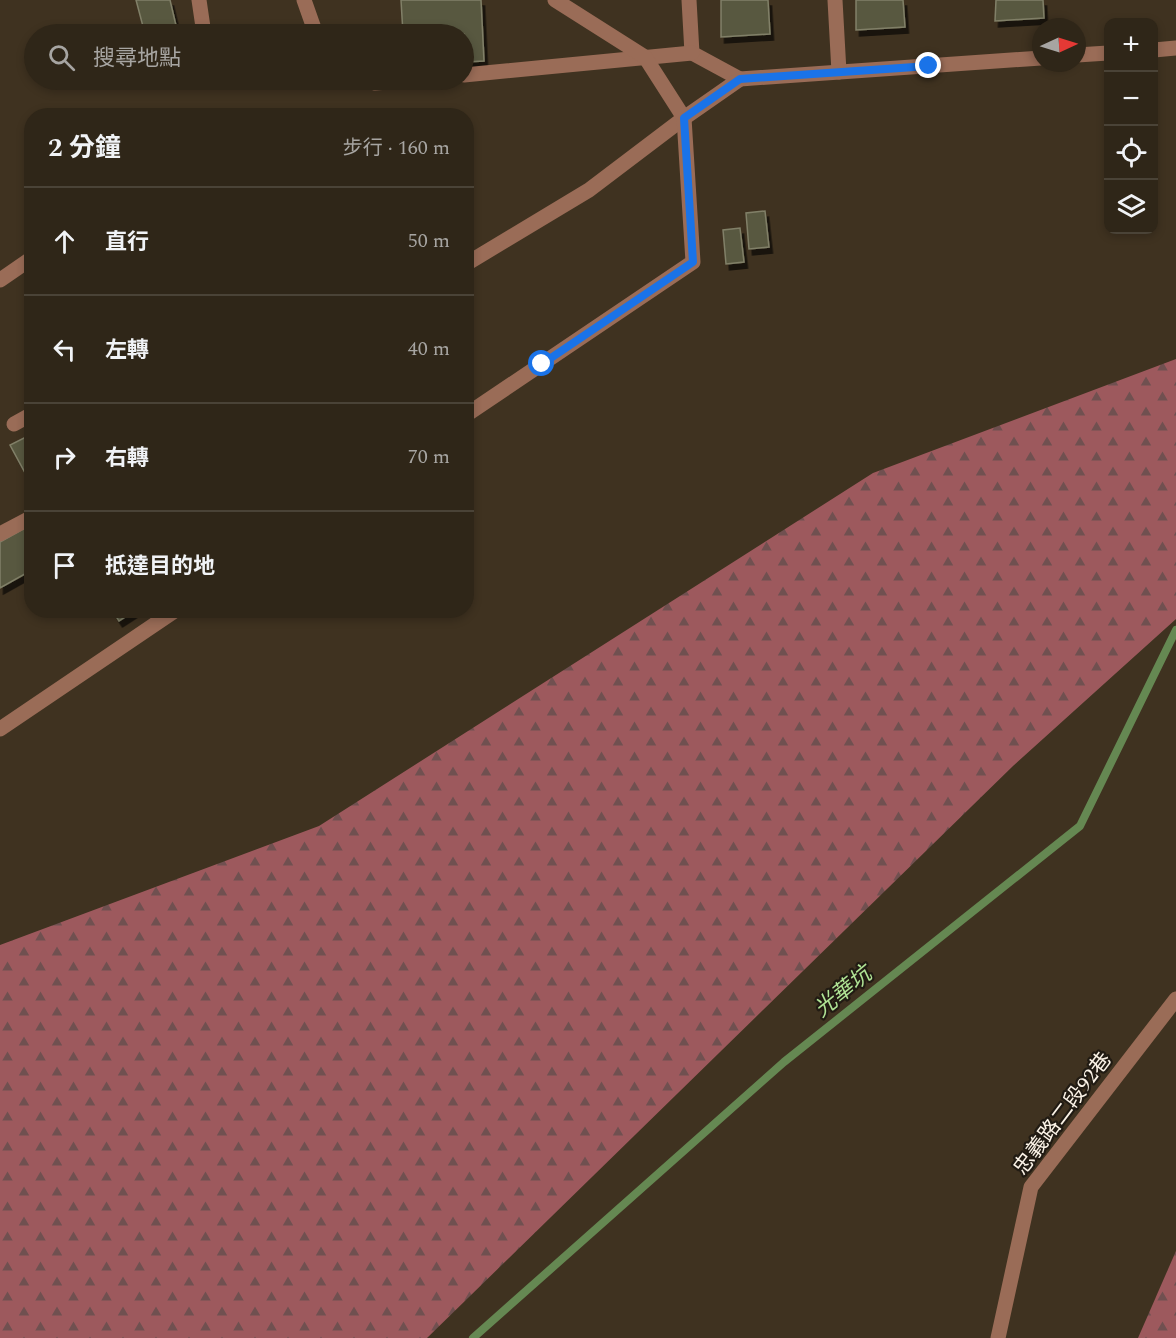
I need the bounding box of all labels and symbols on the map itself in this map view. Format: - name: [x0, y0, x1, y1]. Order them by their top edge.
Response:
- north arrow: [1032, 18, 1086, 72]
- route end: [915, 52, 941, 78]
- route start: [528, 350, 554, 376]
- water label: 光華坑: [807, 957, 881, 1026]
- street label: 忠義路二段92巷: [1006, 1046, 1120, 1182]

